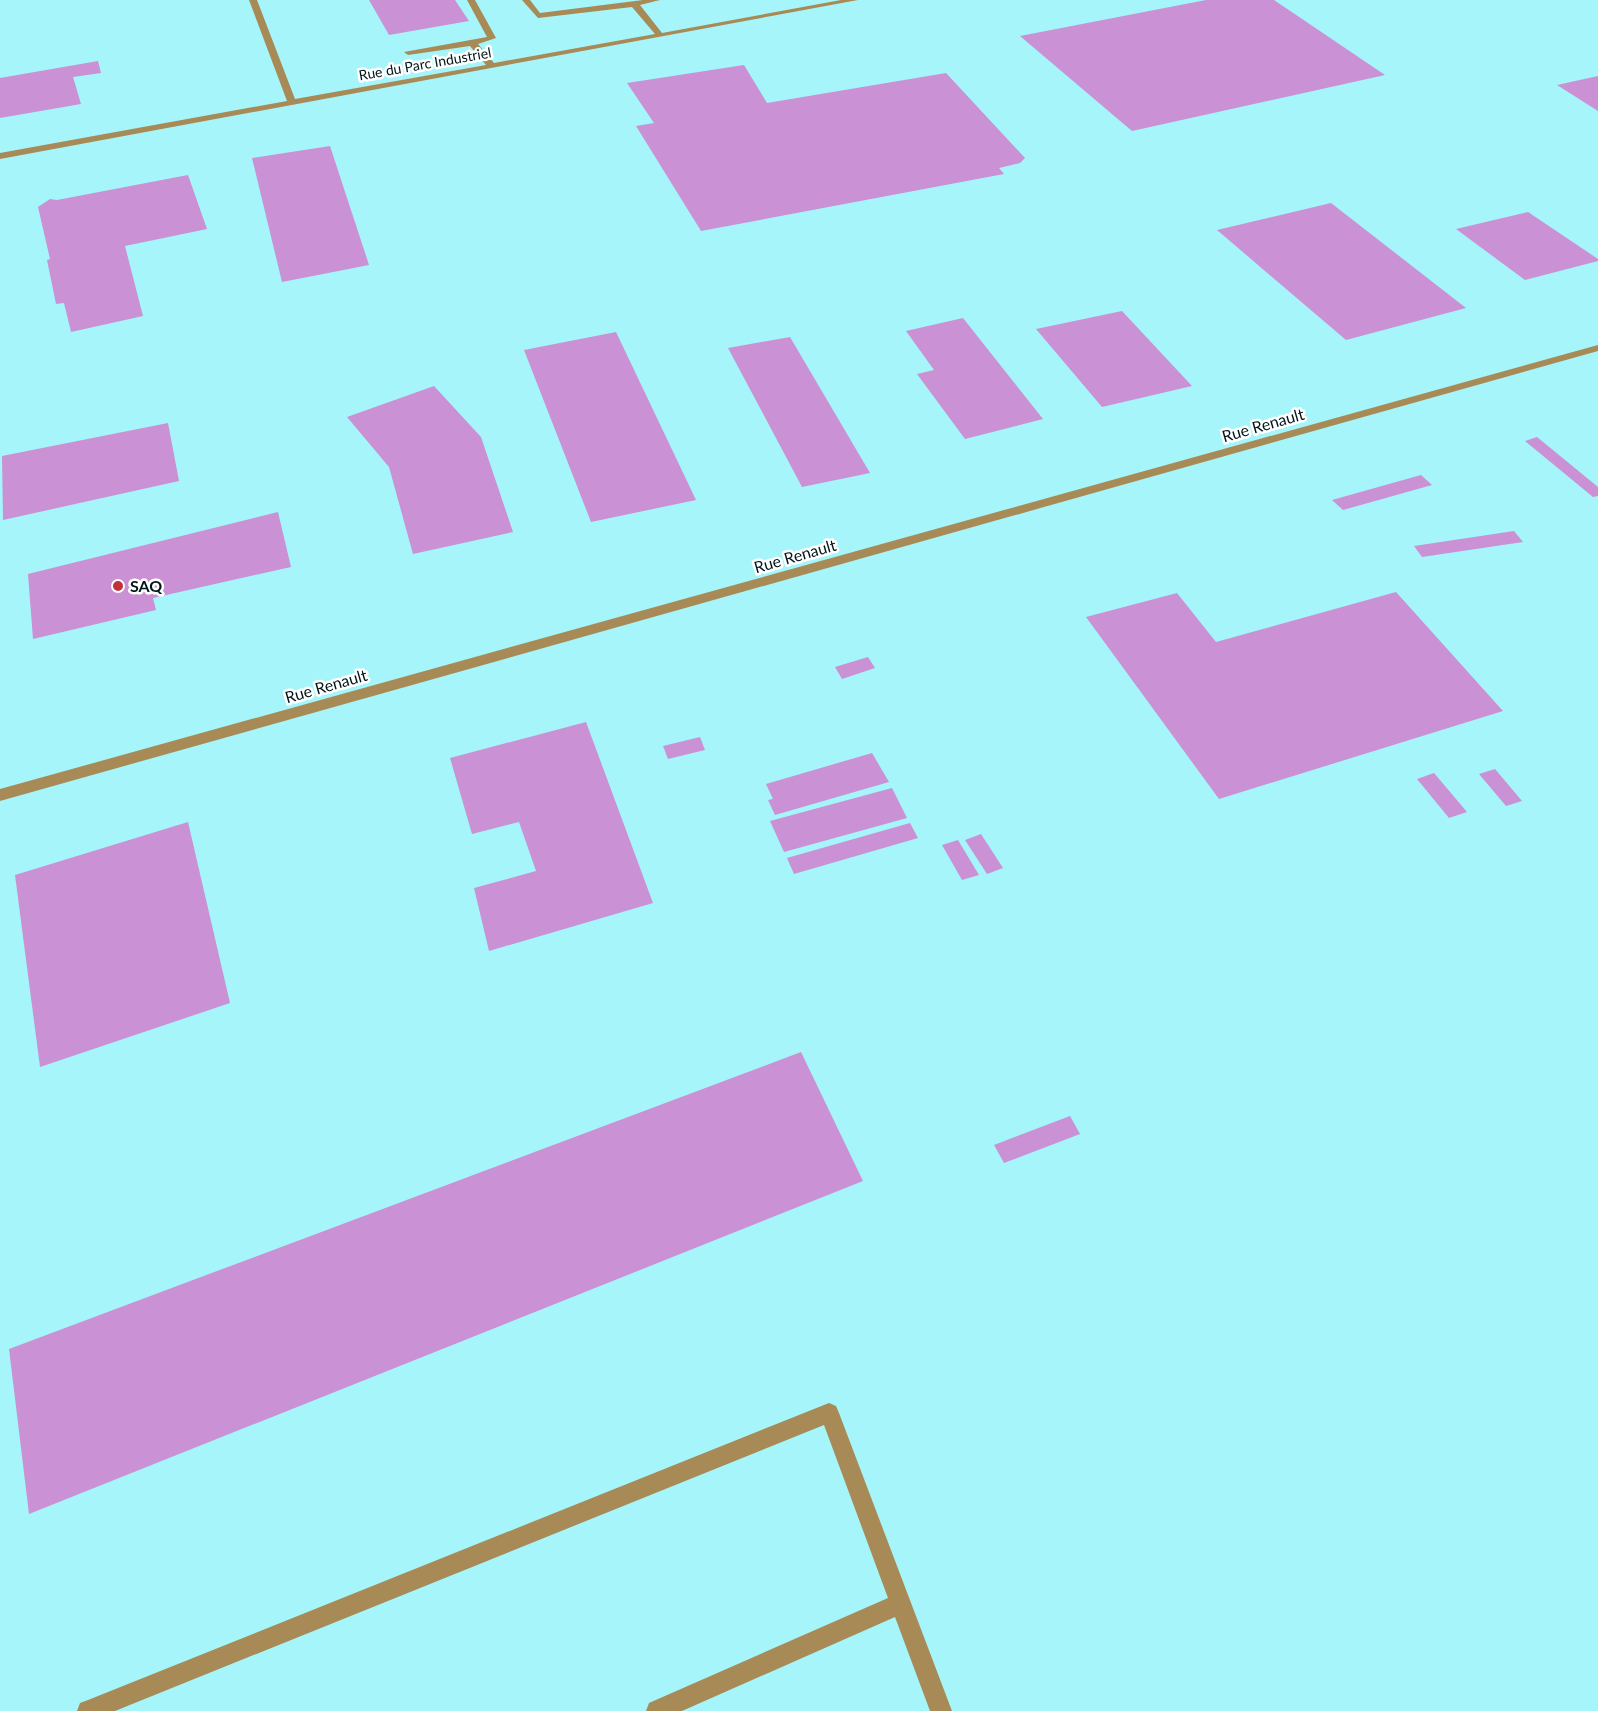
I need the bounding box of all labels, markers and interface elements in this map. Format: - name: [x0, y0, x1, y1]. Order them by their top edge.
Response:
- street label: Rue du Parc Industriel: [357, 43, 492, 84]
- street label: Rue Renault: [1220, 404, 1306, 445]
- street label: Rue Renault: [752, 535, 838, 576]
- place label: SAQ: [130, 576, 162, 595]
- marker: SAQ: [111, 579, 125, 593]
- street label: Rue Renault: [283, 665, 369, 706]

